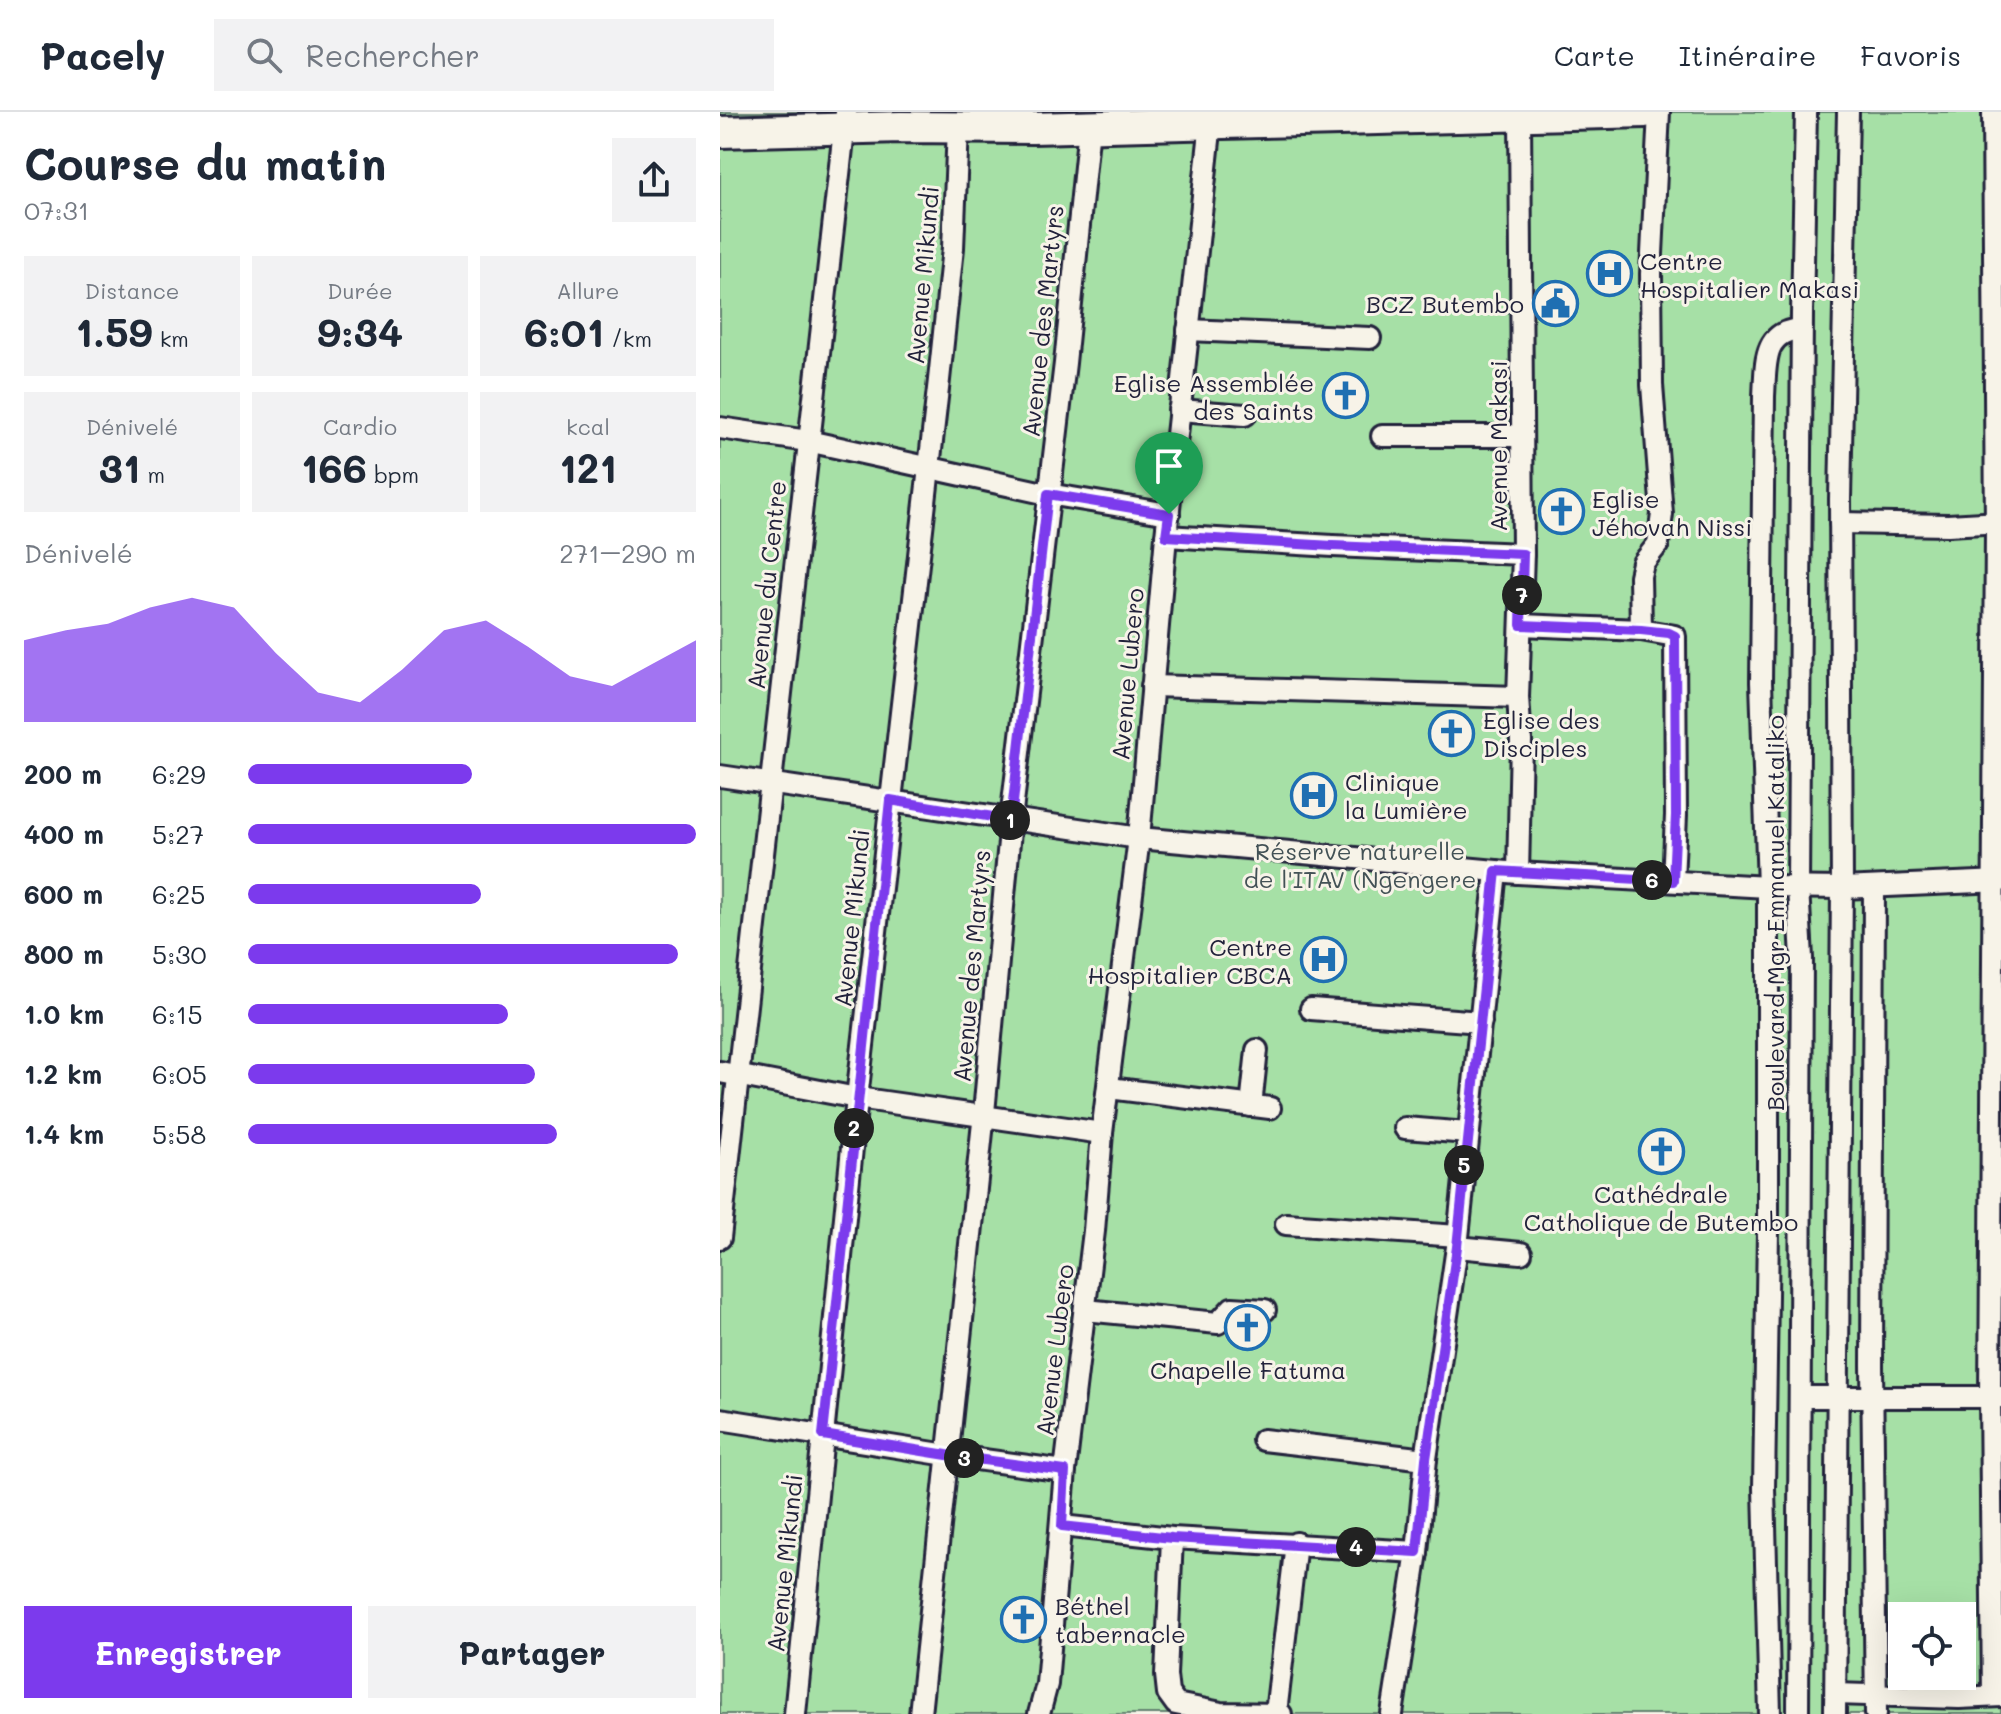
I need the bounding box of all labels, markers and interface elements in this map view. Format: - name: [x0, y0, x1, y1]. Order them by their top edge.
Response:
- search box: [214, 19, 774, 91]
- text: Pacely: [40, 30, 166, 80]
- icon: search: [242, 33, 286, 77]
- text: Rechercher: [306, 35, 480, 75]
- text: Carte: [1554, 37, 1635, 73]
- text: Itinéraire: [1679, 37, 1816, 73]
- text: Favoris: [1860, 37, 1961, 73]
- text: Course du matin: [24, 134, 386, 191]
- button: share: [612, 138, 696, 222]
- street label: Avenue Mikundi: [899, 185, 945, 365]
- text: 07:31: [24, 193, 89, 227]
- street label: Avenue des Martyrs: [1014, 203, 1070, 439]
- place label: Centre Hospitalier Makasi: [1640, 245, 1859, 304]
- hospital icon: Centre Hospitalier Makasi: [1585, 250, 1633, 298]
- text: Distance: [85, 276, 179, 305]
- text: Durée: [327, 276, 393, 305]
- text: Allure: [557, 276, 619, 305]
- public building icon: BCZ Butembo: [1531, 279, 1579, 327]
- place label: BCZ Butembo: [1366, 288, 1524, 319]
- text: 1.59: [75, 305, 153, 357]
- text: 9:34: [317, 305, 403, 357]
- text: 6:01: [524, 305, 604, 357]
- text: km: [153, 324, 189, 353]
- text: /km: [604, 324, 652, 353]
- street label: Avenue Makasi: [1482, 360, 1513, 532]
- place label: Eglise Assemblée des Saints: [1114, 367, 1314, 426]
- church icon: Eglise Assemblée des Saints: [1321, 372, 1369, 420]
- text: Dénivelé: [86, 412, 178, 441]
- text: Cardio: [323, 412, 397, 441]
- text: kcal: [566, 412, 610, 441]
- pin: [1135, 432, 1203, 514]
- text: 31: [99, 441, 141, 493]
- text: 166: [301, 441, 367, 493]
- text: 121: [559, 441, 617, 493]
- icon: arrive: [1147, 444, 1191, 488]
- text: m: [141, 460, 165, 489]
- text: bpm: [367, 460, 419, 489]
- street label: Avenue du Centre: [740, 479, 792, 691]
- place label: Eglise Jéhovah Nissi: [1592, 483, 1752, 542]
- church icon: Eglise Jéhovah Nissi: [1537, 488, 1585, 536]
- text: Dénivelé: [24, 536, 133, 570]
- text: 271–290 m: [559, 536, 696, 570]
- pin: 7: [1502, 575, 1542, 615]
- text: 7: [1516, 580, 1528, 609]
- street label: Avenue Lubero: [1104, 587, 1150, 761]
- place label: Eglise des Disciples: [1483, 704, 1600, 763]
- church icon: Eglise des Disciples: [1428, 709, 1476, 757]
- street label: Boulevard Mgr Emmanuel Kataliko: [1759, 715, 1790, 1111]
- text: 200 m: [24, 757, 102, 791]
- text: 6:29: [152, 757, 206, 791]
- place label: Clinique la Lumière: [1345, 766, 1468, 825]
- hospital icon: Clinique la Lumière: [1290, 771, 1338, 819]
- pin: 1: [990, 800, 1030, 840]
- text: 1: [1005, 805, 1015, 834]
- text: 400 m: [24, 817, 104, 851]
- text: 5:27: [152, 817, 204, 851]
- street label: Avenue Mikundi: [826, 827, 876, 1009]
- park label: Réserve naturelle de l'ITAV (Ngengere: [1244, 835, 1476, 894]
- street label: Avenue des Martyrs: [945, 849, 997, 1083]
- pin: 6: [1632, 860, 1672, 900]
- text: 6: [1645, 865, 1659, 894]
- text: 600 m: [24, 877, 103, 911]
- text: 6:25: [152, 877, 205, 911]
- place label: Centre Hospitalier CBCA: [1088, 931, 1292, 990]
- hospital icon: Centre Hospitalier CBCA: [1299, 936, 1347, 984]
- text: 800 m: [24, 937, 104, 971]
- text: 5:30: [152, 937, 207, 971]
- text: 1.0 km: [24, 997, 104, 1031]
- text: 6:15: [152, 997, 203, 1031]
- text: 1.2 km: [24, 1057, 102, 1091]
- text: 6:05: [152, 1057, 207, 1091]
- pin: 2: [834, 1108, 874, 1148]
- text: 2: [848, 1113, 860, 1142]
- text: 1.4 km: [24, 1117, 104, 1151]
- text: 5:58: [152, 1117, 206, 1151]
- church icon: Cathédrale Catholique de Butembo: [1637, 1127, 1685, 1175]
- pin: 5: [1444, 1145, 1484, 1185]
- text: 5: [1458, 1150, 1470, 1179]
- place label: Cathédrale Catholique de Butembo: [1524, 1178, 1798, 1237]
- street label: Avenue Lubero: [1028, 1262, 1080, 1438]
- church icon: Chapelle Fatuma: [1224, 1303, 1272, 1351]
- place label: Chapelle Fatuma: [1150, 1354, 1346, 1385]
- pin: 3: [944, 1438, 984, 1478]
- text: 3: [957, 1443, 971, 1472]
- street label: Avenue Mikundi: [759, 1472, 809, 1654]
- pin: 4: [1336, 1527, 1376, 1567]
- text: 4: [1349, 1532, 1363, 1561]
- place label: Béthel tabernacle: [1055, 1590, 1186, 1649]
- church icon: Béthel tabernacle: [1000, 1595, 1048, 1643]
- map controls: [1888, 1602, 1976, 1690]
- button: locate: [1888, 1602, 1976, 1690]
- button: Enregistrer: [24, 1606, 352, 1698]
- button: Partager: [368, 1606, 696, 1698]

